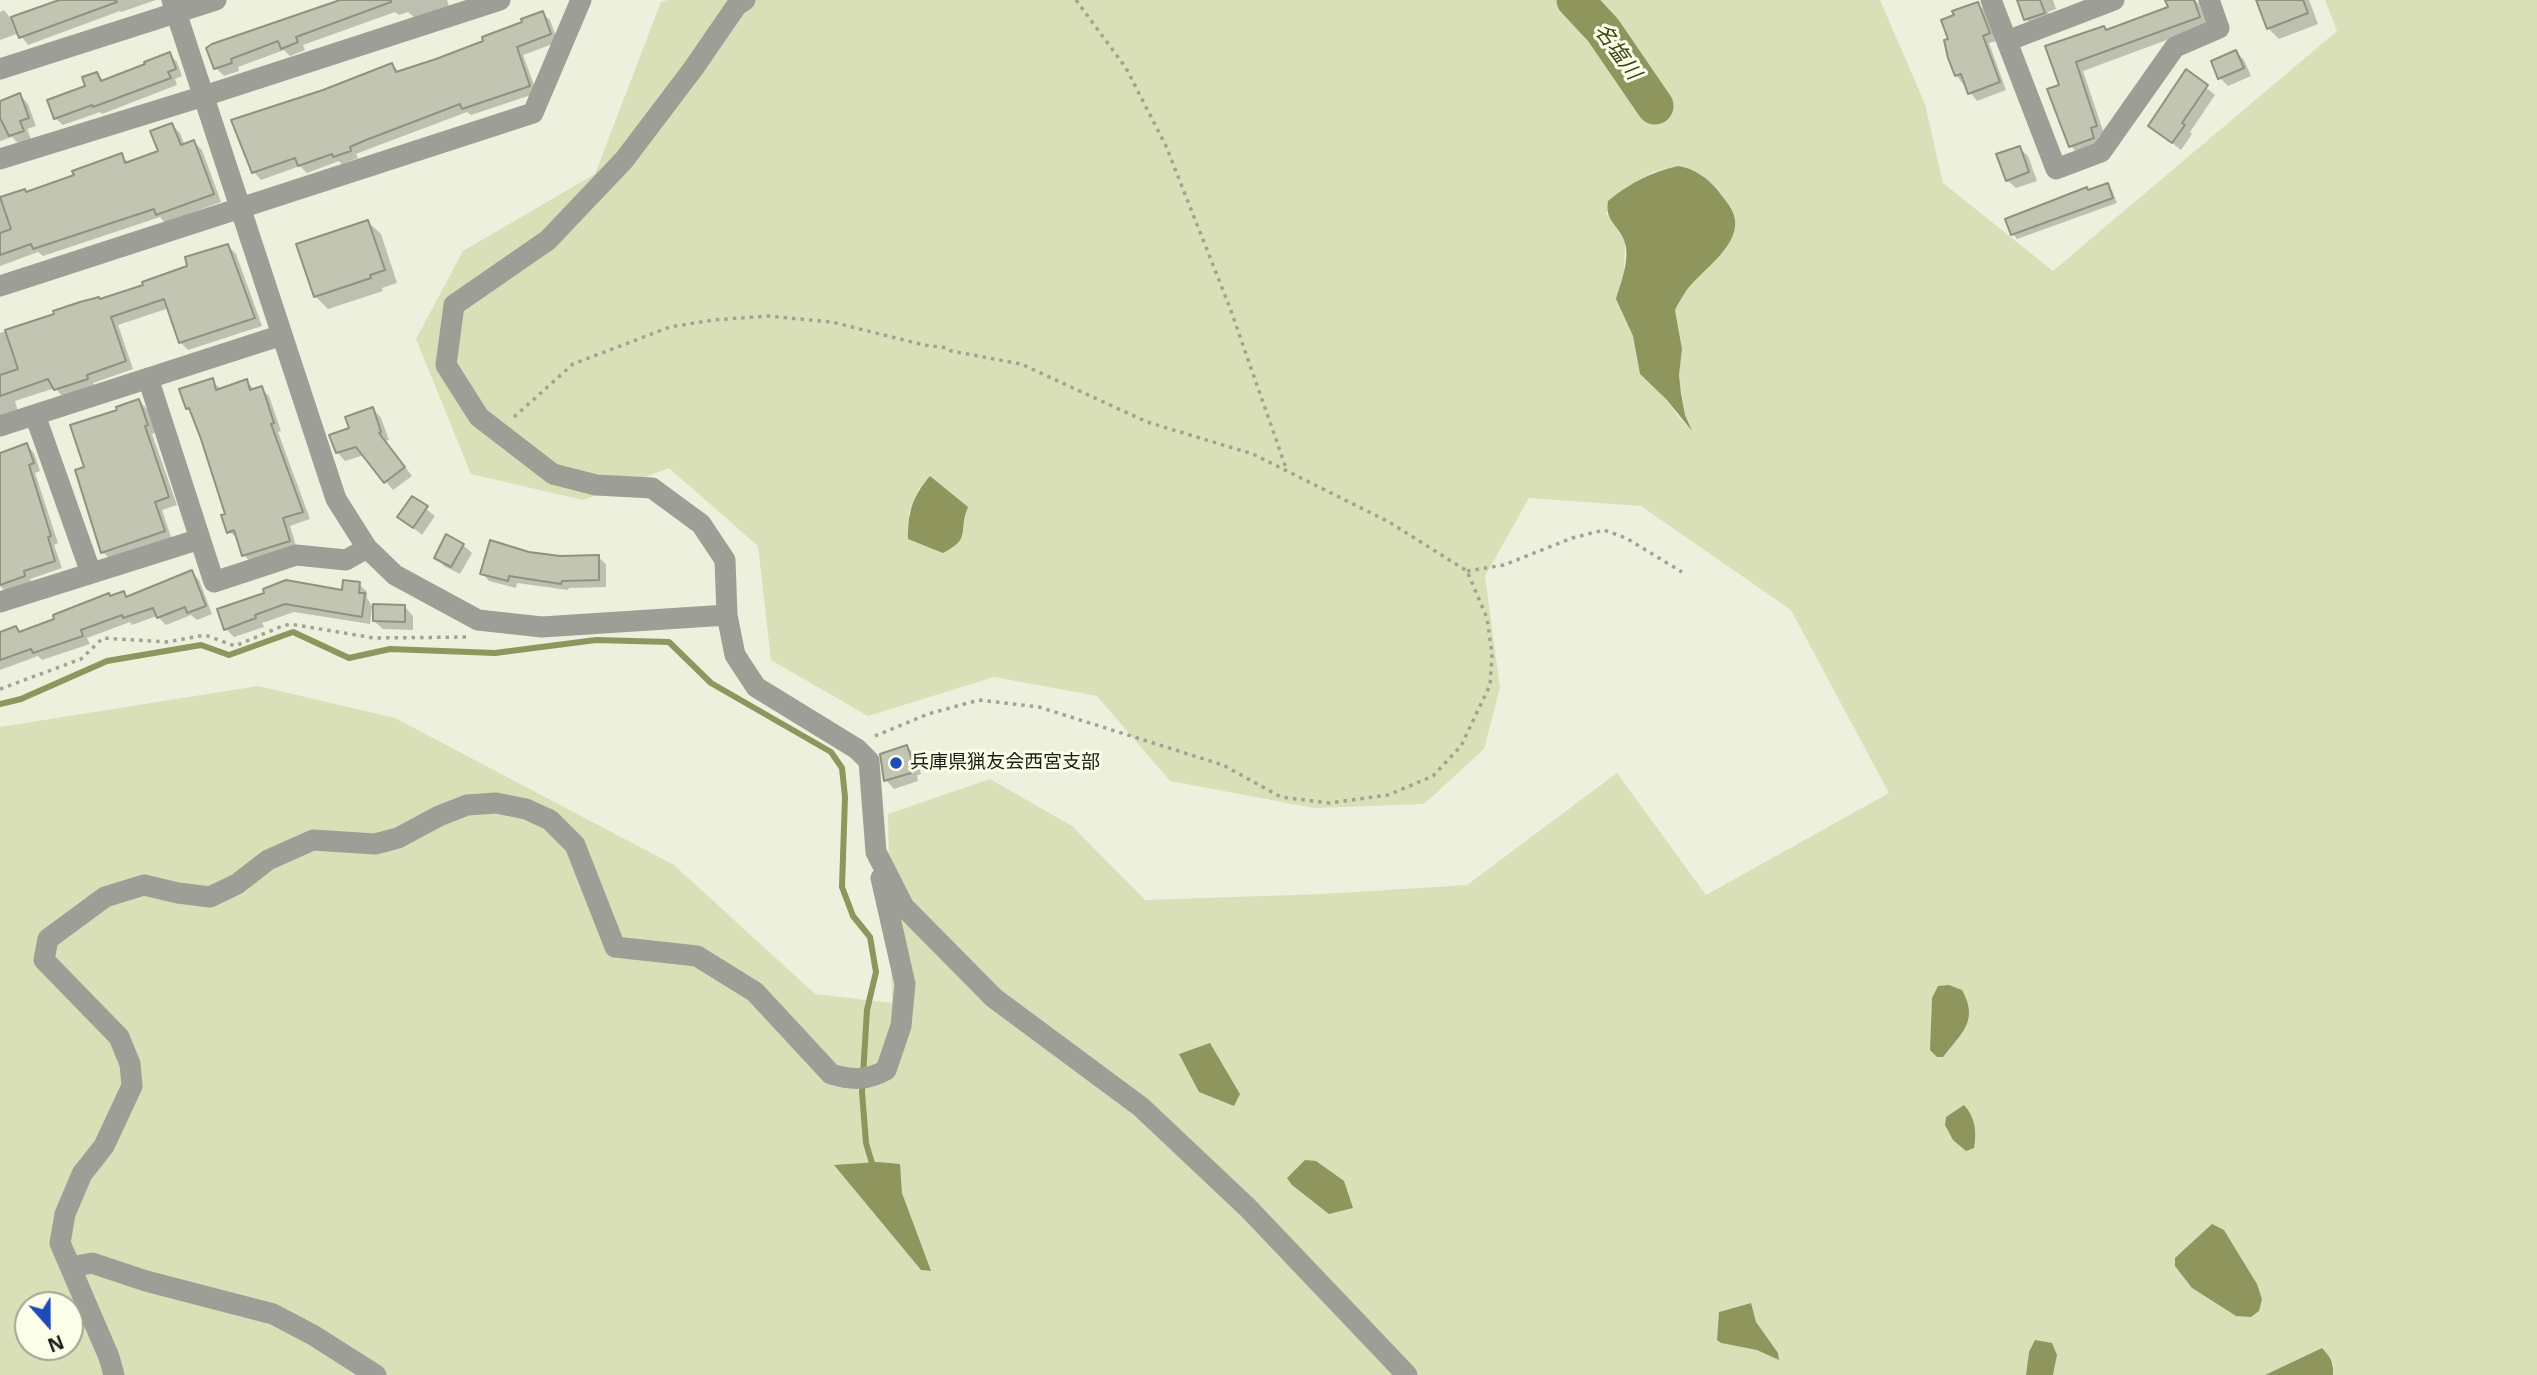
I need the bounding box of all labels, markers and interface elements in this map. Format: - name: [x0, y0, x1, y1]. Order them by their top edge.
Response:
- water label: 名塩川: [1588, 19, 1646, 85]
- place label: 兵庫県猟友会西宮支部: [910, 752, 1100, 774]
- marker: 兵庫県猟友会西宮支部: [888, 755, 904, 771]
- north arrow: [14, 1291, 84, 1361]
- text: N: [44, 1329, 68, 1359]

